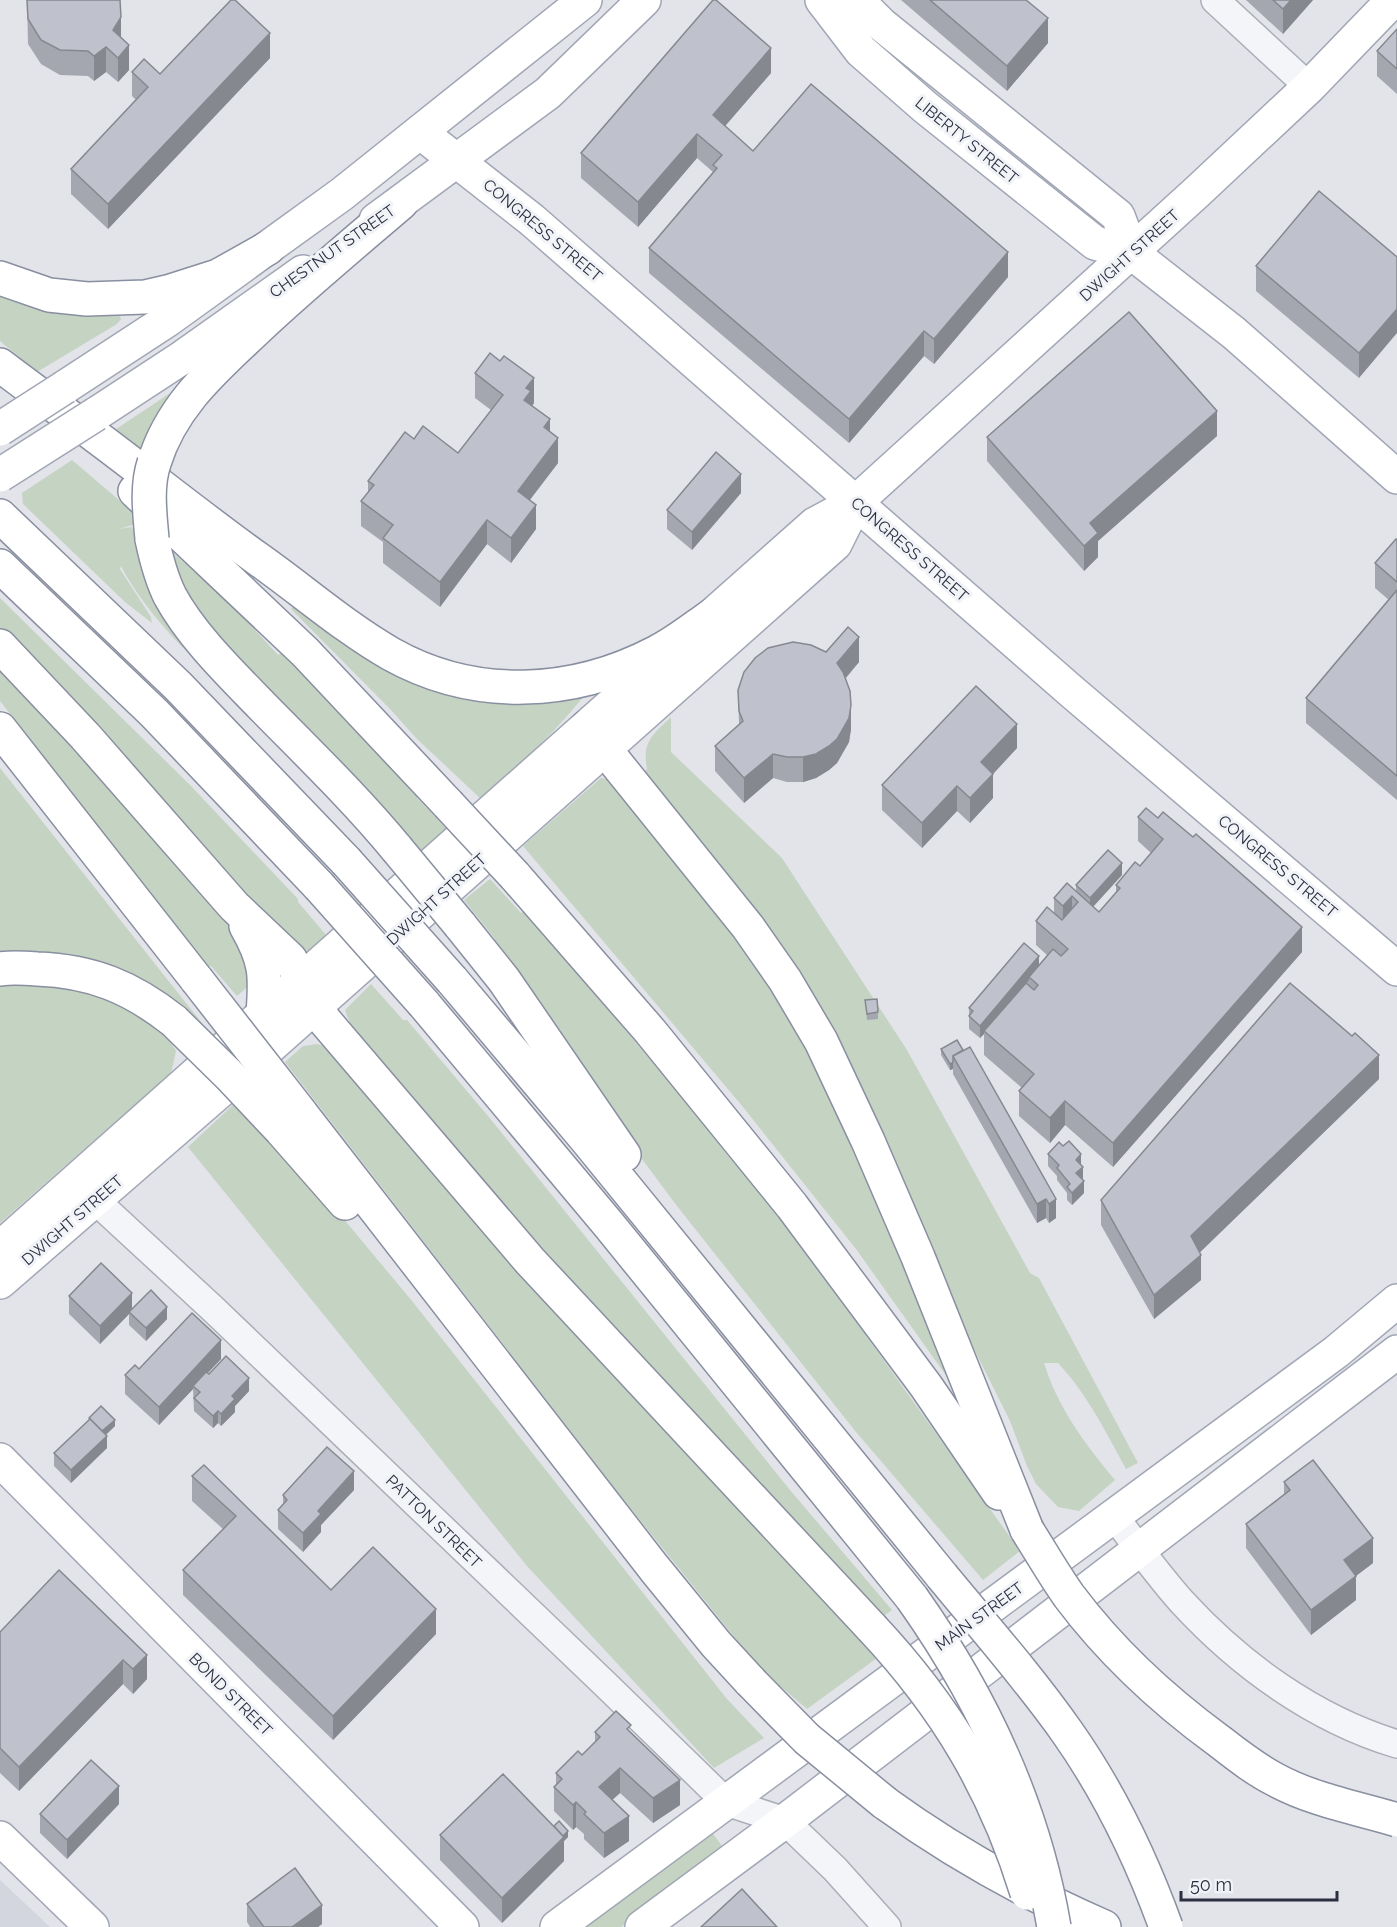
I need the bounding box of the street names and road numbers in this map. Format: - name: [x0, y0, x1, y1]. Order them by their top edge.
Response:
- street label: LIBERTY STREET: [911, 93, 1022, 188]
- street label: CONGRESS STREET: [479, 175, 606, 286]
- street label: CHESTNUT STREET: [266, 201, 399, 302]
- street label: DWIGHT STREET: [1076, 205, 1183, 305]
- street label: CONGRESS STREET: [847, 493, 972, 606]
- street label: CONGRESS STREET: [1214, 811, 1341, 922]
- street label: DWIGHT STREET: [383, 849, 490, 949]
- street label: DWIGHT STREET: [18, 1171, 127, 1269]
- street label: PATTON STREET: [382, 1471, 486, 1572]
- street label: MAIN STREET: [931, 1578, 1027, 1655]
- street label: BOND STREET: [185, 1649, 276, 1740]

